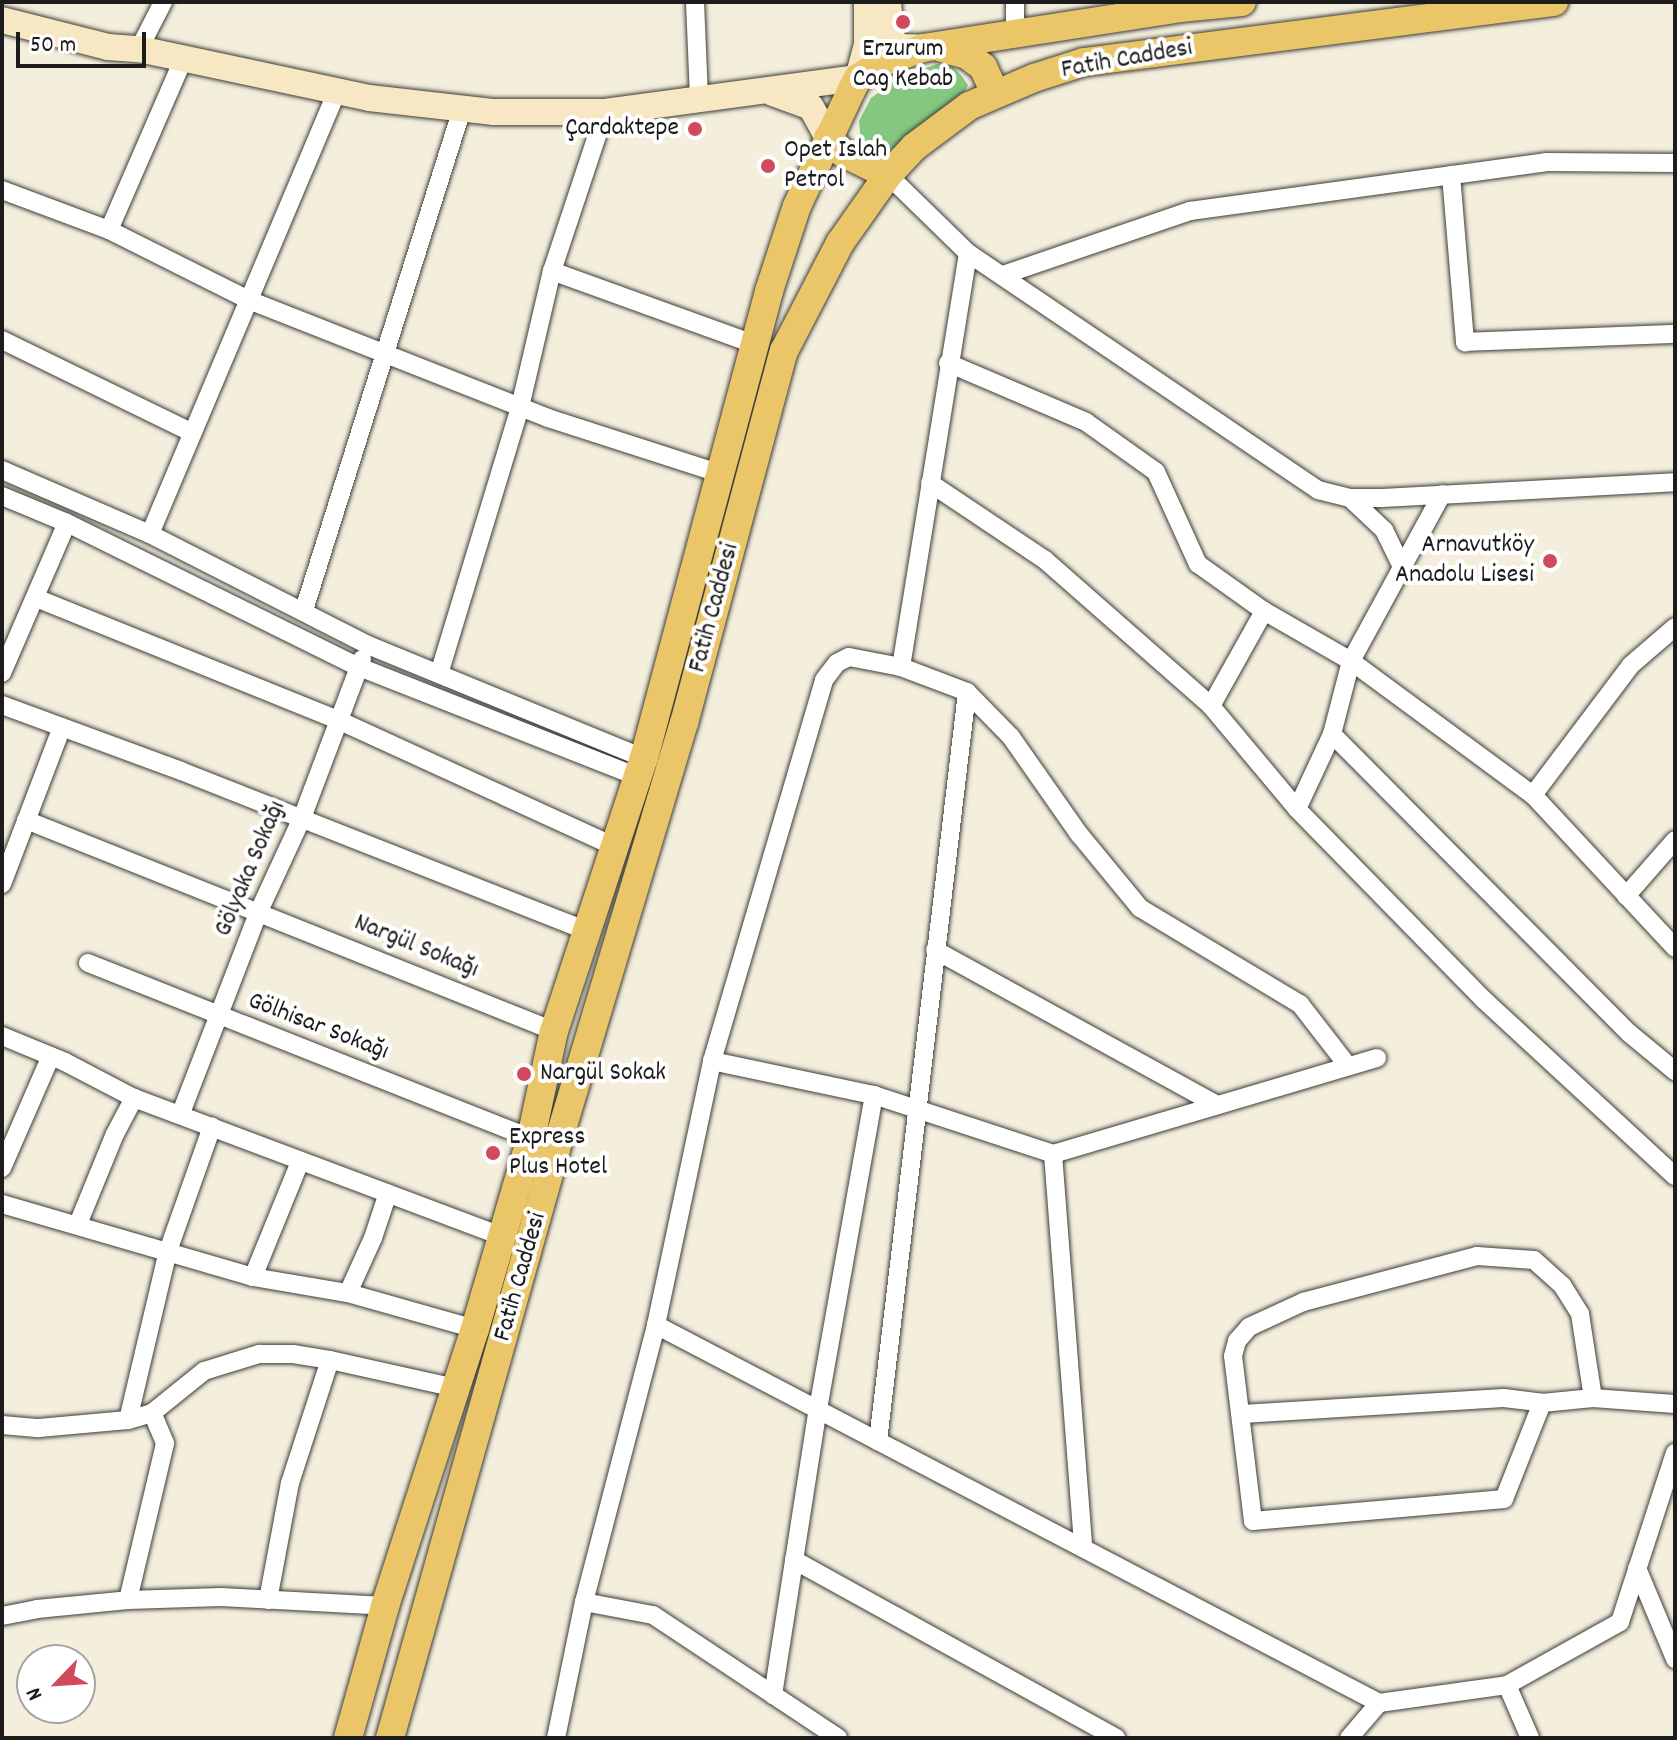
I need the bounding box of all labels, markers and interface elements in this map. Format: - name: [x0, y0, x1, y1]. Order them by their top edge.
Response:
- marker: Erzurum Cag Kebab: [894, 13, 912, 31]
- scale bar: [20, 16, 150, 66]
- text: 50 m: [30, 29, 76, 63]
- street label: Fatih Caddesi: [1059, 33, 1195, 87]
- place label: Erzurum Cag Kebab: [853, 34, 953, 96]
- place label: Çardaktepe: [566, 113, 679, 145]
- marker: Çardaktepe: [686, 120, 704, 138]
- place label: Opet Islah Petrol: [784, 135, 887, 196]
- marker: Opet Islah Petrol: [759, 157, 777, 175]
- place label: Arnavutköy Anadolu Lisesi: [1395, 530, 1534, 592]
- street label: Fatih Caddesi: [683, 540, 747, 676]
- marker: Arnavutköy Anadolu Lisesi: [1541, 552, 1559, 570]
- street label: Gölyaka Sokağı: [208, 796, 294, 942]
- street label: Nargül Sokağı: [349, 908, 483, 986]
- street label: Gölhisar Sokağı: [243, 986, 393, 1068]
- place label: Nargül Sokak: [540, 1058, 666, 1090]
- marker: Nargül Sokak: [515, 1065, 533, 1083]
- place label: Express Plus Hotel: [509, 1122, 607, 1184]
- marker: Express Plus Hotel: [484, 1144, 502, 1162]
- street label: Fatih Caddesi: [488, 1209, 554, 1345]
- north arrow: [16, 1644, 96, 1724]
- text: N: [19, 1682, 52, 1705]

